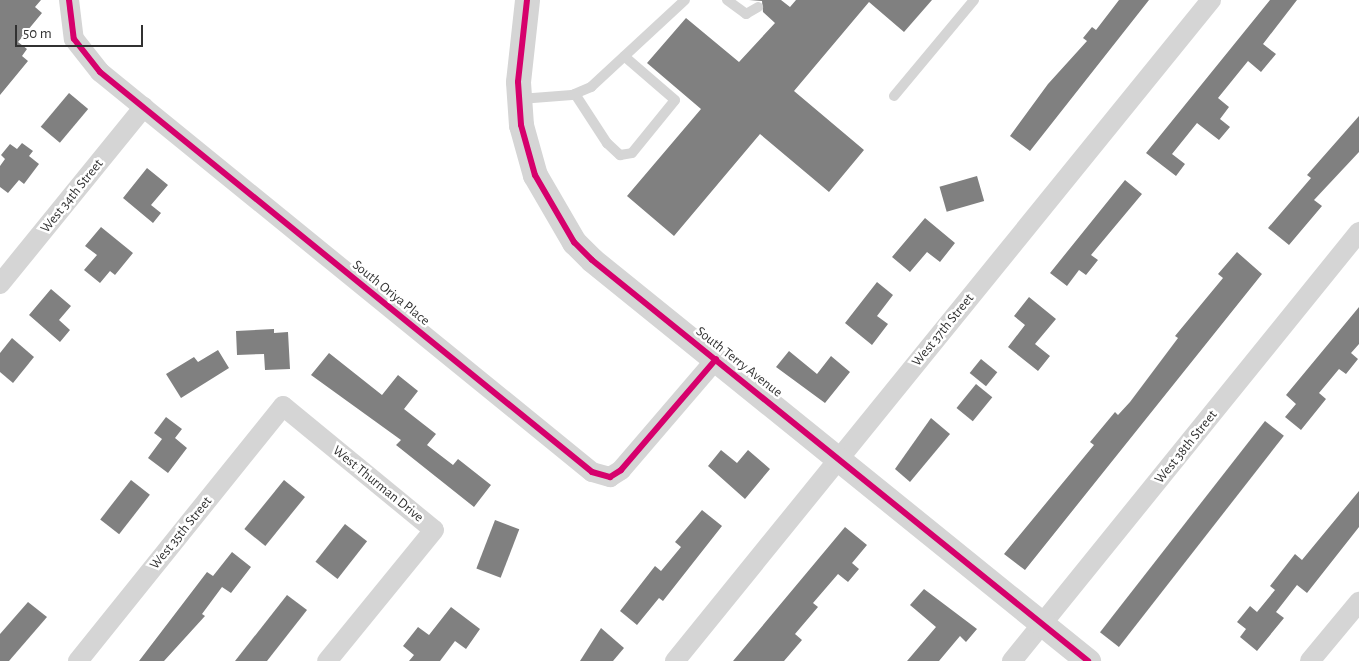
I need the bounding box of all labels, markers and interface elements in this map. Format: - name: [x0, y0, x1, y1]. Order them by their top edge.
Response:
- scale bar: [18, 15, 145, 47]
- text: 50 m: [23, 26, 52, 41]
- street label: West 34th Street: [37, 156, 107, 236]
- street label: South Oriya Place: [349, 257, 433, 329]
- street label: West 37th Street: [908, 290, 978, 370]
- street label: South Terry Avenue: [692, 323, 786, 401]
- street label: West 38th Street: [1151, 407, 1221, 487]
- street label: West Thurman Drive: [329, 442, 427, 526]
- street label: West 35th Street: [146, 493, 216, 573]

